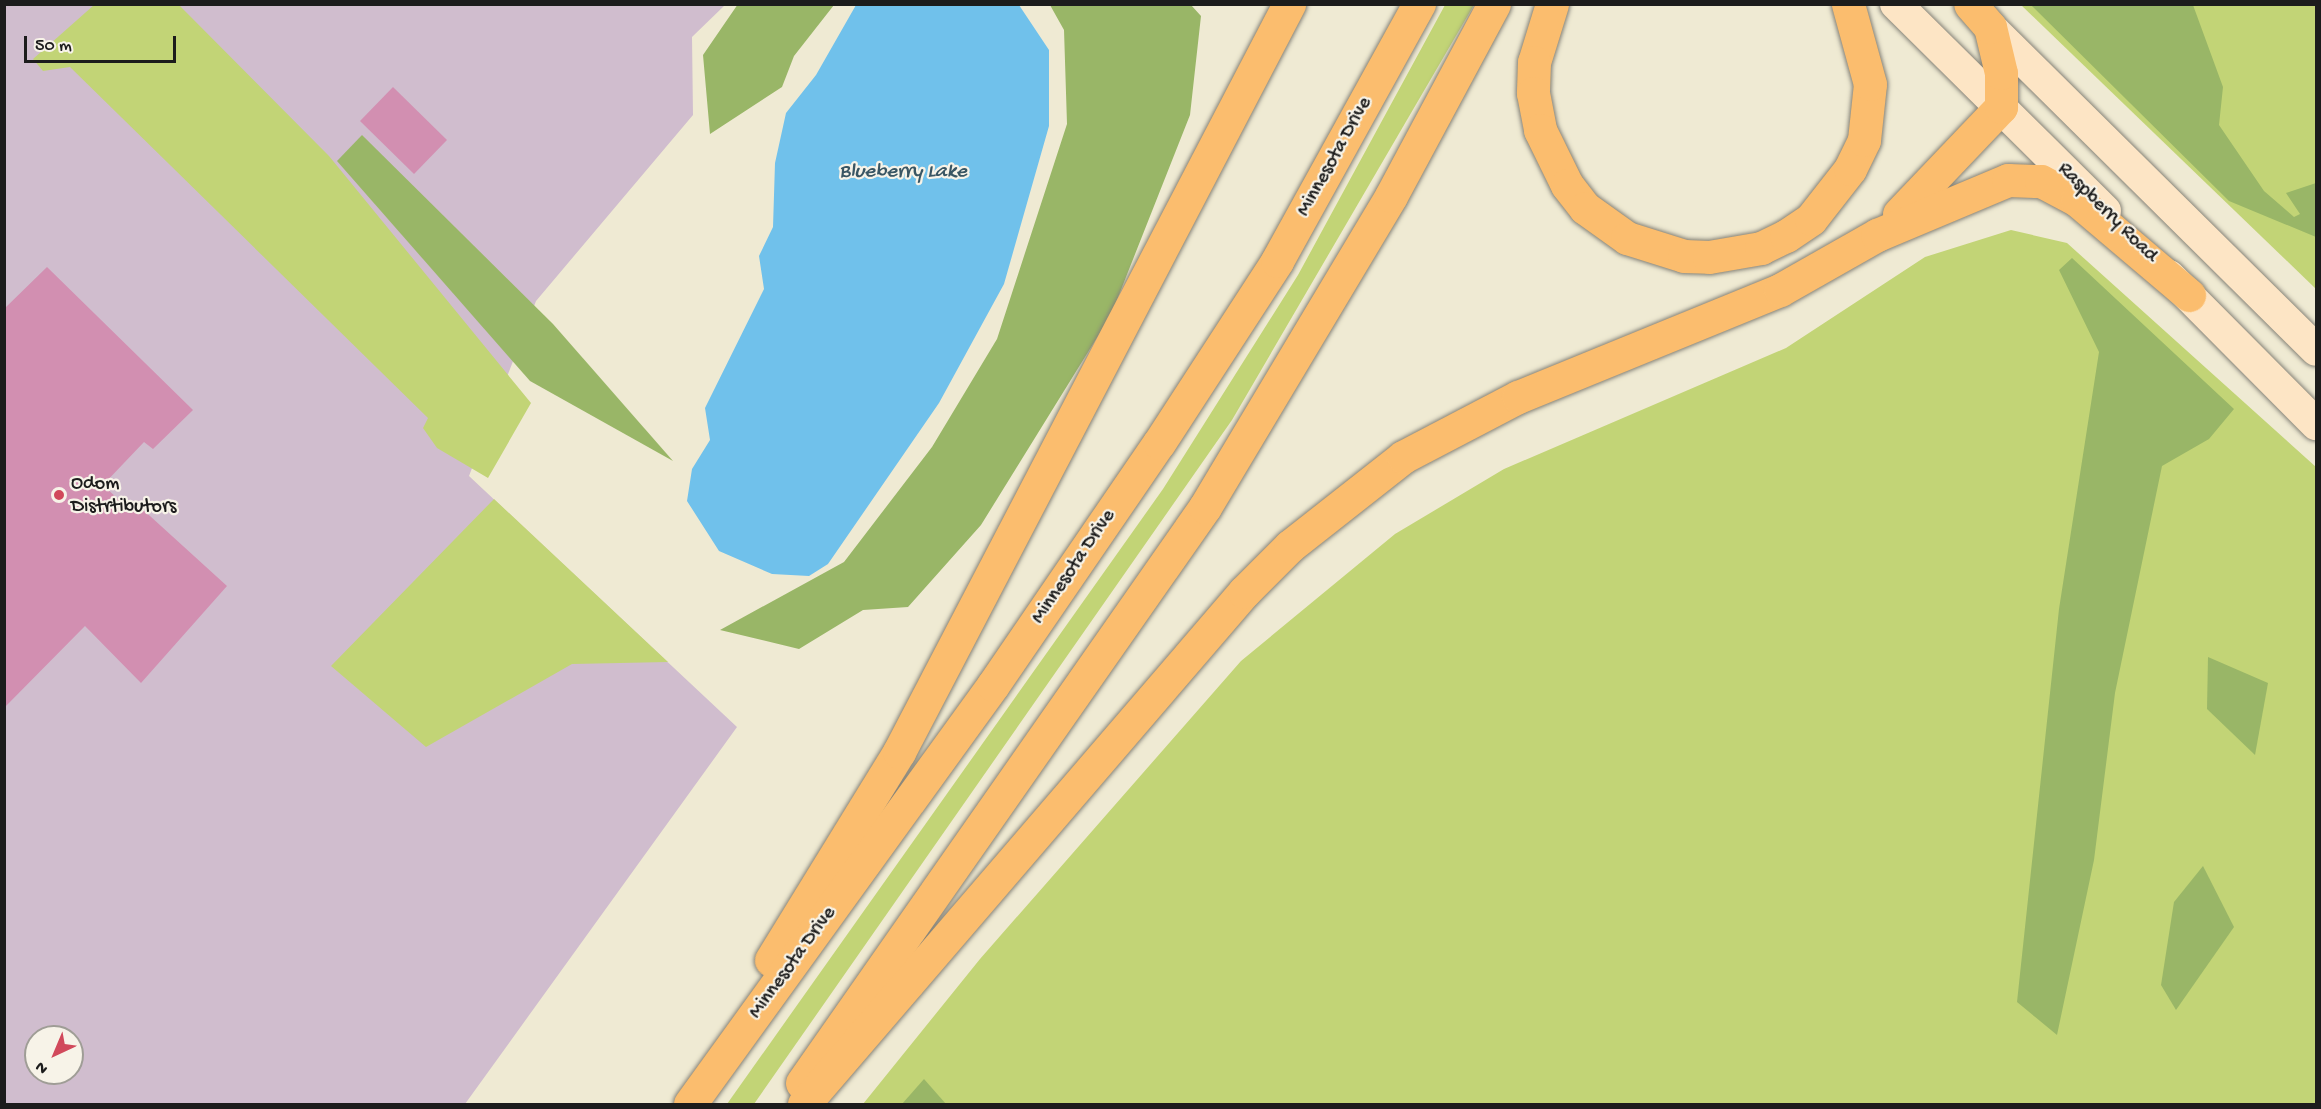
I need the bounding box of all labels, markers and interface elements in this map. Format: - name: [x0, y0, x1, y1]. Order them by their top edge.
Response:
- scale bar: [27, 24, 178, 62]
- text: 50 m: [35, 36, 72, 57]
- street label: Minnesota Drive: [1292, 93, 1378, 221]
- street label: Raspberry Road: [2052, 158, 2162, 268]
- water label: Blueberry Lake: [839, 160, 967, 186]
- place label: Odom Distrtibutors: [71, 472, 176, 519]
- marker: Odom Distrtibutors: [52, 488, 66, 502]
- street label: Minnesota Drive: [1027, 505, 1121, 629]
- street label: Minnesota Drive: [744, 902, 842, 1024]
- north arrow: [24, 1025, 84, 1085]
- text: N: [32, 1056, 53, 1077]

